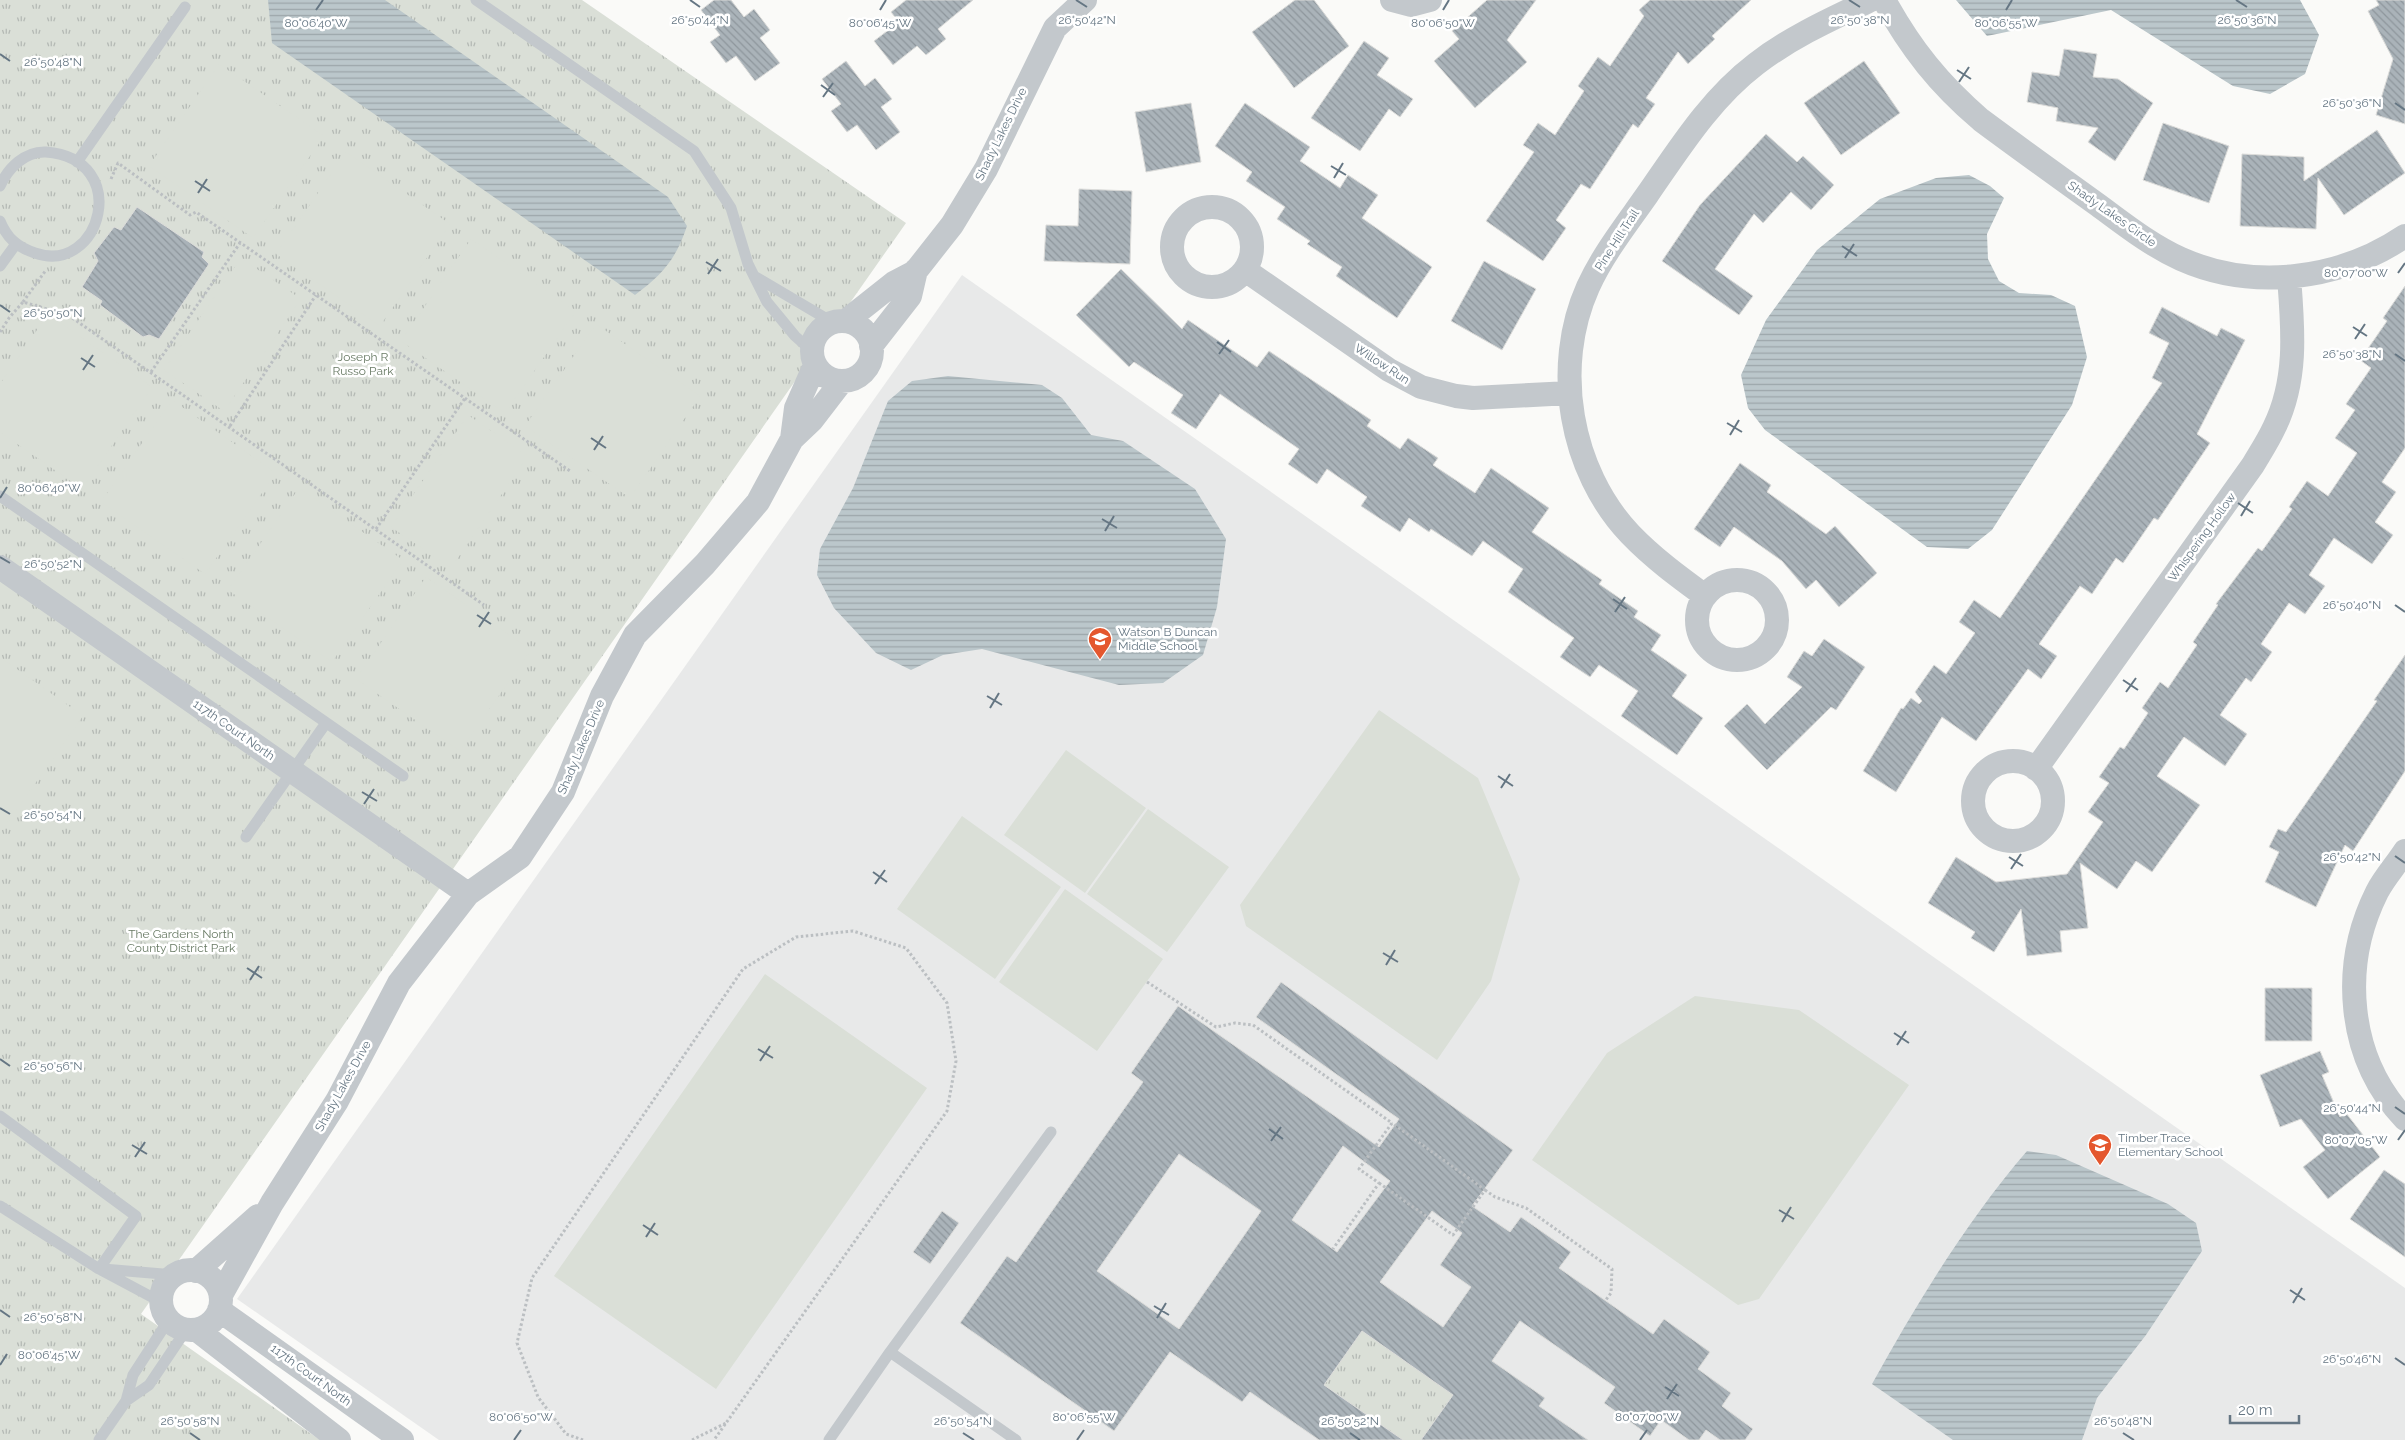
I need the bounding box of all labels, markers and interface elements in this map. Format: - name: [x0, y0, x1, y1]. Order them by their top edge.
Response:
- text: 26°50'44"N: [671, 13, 729, 27]
- text: 26°50'42"N: [1058, 13, 1116, 27]
- text: 26°50'38"N: [1831, 13, 1889, 27]
- text: 26°50'36"N: [2218, 13, 2277, 27]
- text: 80°06'40"W: [284, 16, 348, 30]
- text: 80°06'45"W: [849, 16, 912, 30]
- text: 80°06'50"W: [1411, 16, 1475, 30]
- text: 80°06'55"W: [1974, 16, 2038, 30]
- text: 26°50'48"N: [24, 55, 82, 69]
- street label: Shady Lakes Drive: [972, 85, 1030, 183]
- text: 26°50'36"N: [2323, 96, 2382, 110]
- street label: Shady Lakes Circle: [2065, 178, 2159, 250]
- street label: Pine Hill Trail: [1592, 206, 1642, 273]
- text: 80°07'00"W: [2324, 266, 2388, 280]
- text: 26°50'50"N: [23, 306, 83, 320]
- street label: Willow Run: [1352, 341, 1412, 387]
- text: 26°50'38"N: [2323, 347, 2381, 361]
- park label: Joseph R Russo Park: [332, 350, 394, 378]
- text: 80°06'40"W: [17, 481, 81, 495]
- street label: Whispering Hollow: [2165, 490, 2239, 584]
- text: 26°50'52"N: [24, 557, 82, 571]
- text: 26°50'40"N: [2323, 598, 2381, 612]
- place label: Watson B Duncan Middle School: [1118, 625, 1217, 653]
- school or university icon: Watson B Duncan Middle School: [1087, 626, 1113, 660]
- street label: 117th Court North: [191, 697, 277, 763]
- street label: Shady Lakes Drive: [555, 697, 607, 797]
- text: 26°50'54"N: [24, 808, 82, 822]
- text: 26°50'42"N: [2323, 850, 2381, 864]
- park label: The Gardens North County District Park: [127, 927, 236, 955]
- street label: Shady Lakes Drive: [312, 1038, 374, 1134]
- text: 26°50'56"N: [24, 1059, 83, 1073]
- text: 26°50'44"N: [2323, 1101, 2381, 1115]
- place label: Timber Trace Elementary School: [2118, 1131, 2224, 1159]
- school or university icon: Timber Trace Elementary School: [2087, 1132, 2113, 1166]
- text: 80°07'05"W: [2324, 1133, 2388, 1147]
- text: 26°50'58"N: [24, 1310, 82, 1324]
- street label: 117th Court North: [268, 1341, 354, 1409]
- text: 80°06'45"W: [18, 1348, 81, 1362]
- text: 26°50'46"N: [2323, 1352, 2381, 1366]
- scale bar: [2230, 1392, 2299, 1424]
- text: 20 m: [2238, 1401, 2273, 1419]
- text: 80°06'50"W: [489, 1410, 553, 1424]
- text: 80°06'55"W: [1052, 1410, 1116, 1424]
- text: 80°07'00"W: [1615, 1410, 1679, 1424]
- text: 26°50'58"N: [161, 1414, 219, 1428]
- text: 26°50'54"N: [934, 1414, 992, 1428]
- text: 26°50'52"N: [1321, 1414, 1379, 1428]
- text: 26°50'48"N: [2094, 1414, 2152, 1428]

